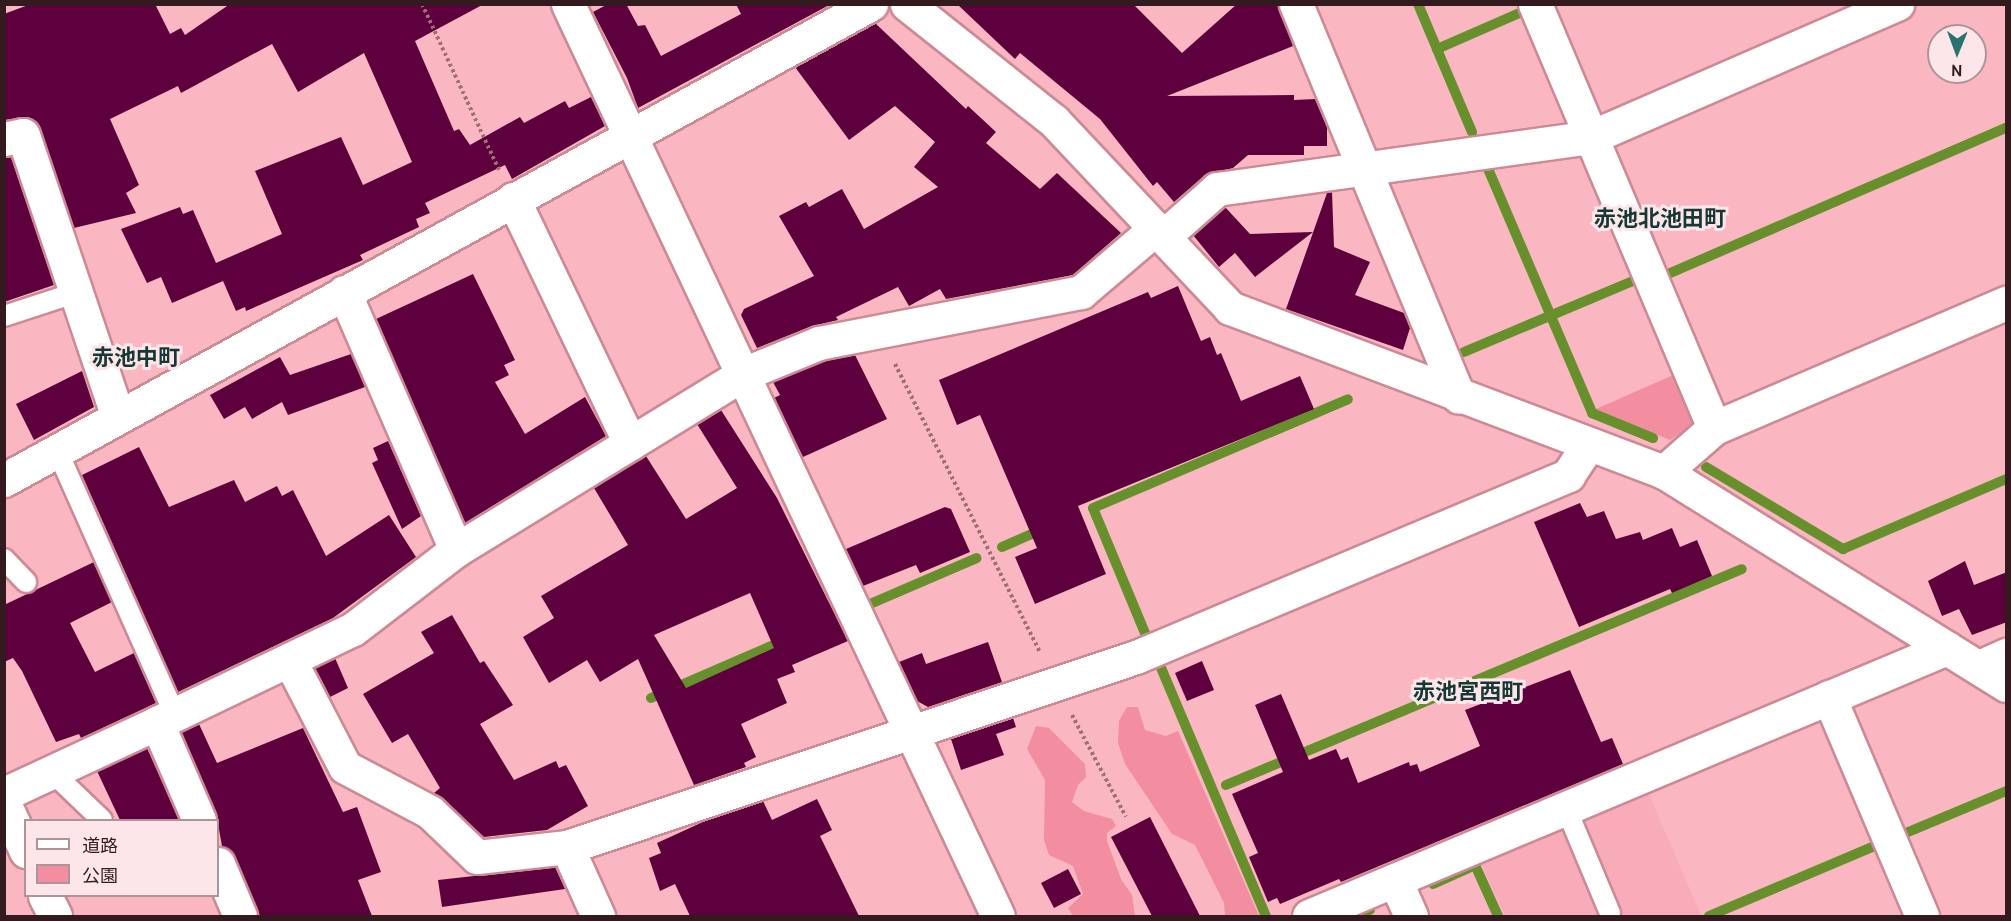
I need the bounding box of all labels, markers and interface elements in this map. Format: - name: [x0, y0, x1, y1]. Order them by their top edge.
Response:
- north arrow: [1927, 24, 1987, 84]
- text: N: [1951, 61, 1963, 80]
- district label: 赤池北池田町: [1594, 206, 1726, 232]
- district label: 赤池中町: [92, 345, 180, 371]
- district label: 赤池宮西町: [1413, 679, 1523, 705]
- legend: [24, 819, 219, 897]
- text: 道路: [82, 835, 118, 857]
- text: 公園: [82, 865, 118, 887]

